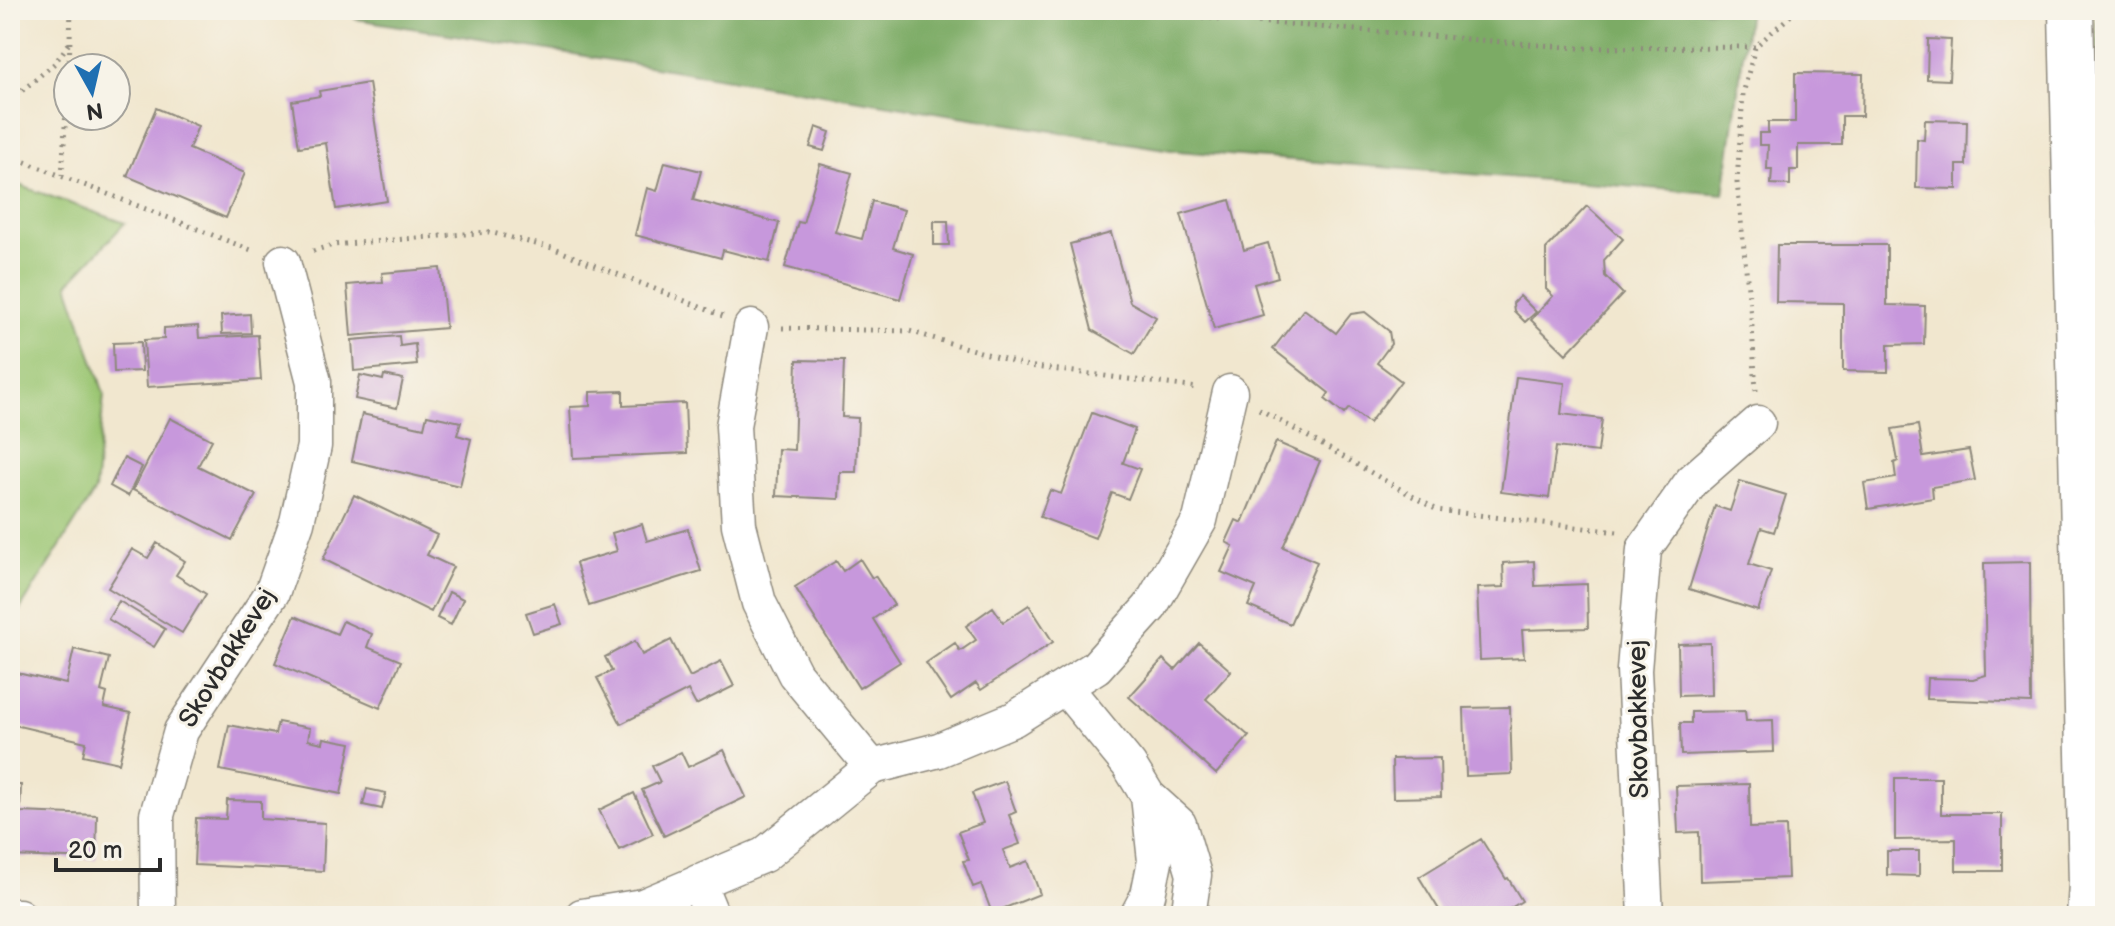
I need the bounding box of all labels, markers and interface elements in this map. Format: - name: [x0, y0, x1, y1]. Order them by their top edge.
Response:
- north arrow: [52, 52, 132, 132]
- text: N: [85, 96, 105, 125]
- street label: Skovbakkevej: [173, 583, 283, 733]
- street label: Skovbakkevej: [1622, 639, 1656, 799]
- scale bar: [56, 822, 160, 872]
- text: 20 m: [68, 836, 123, 865]

